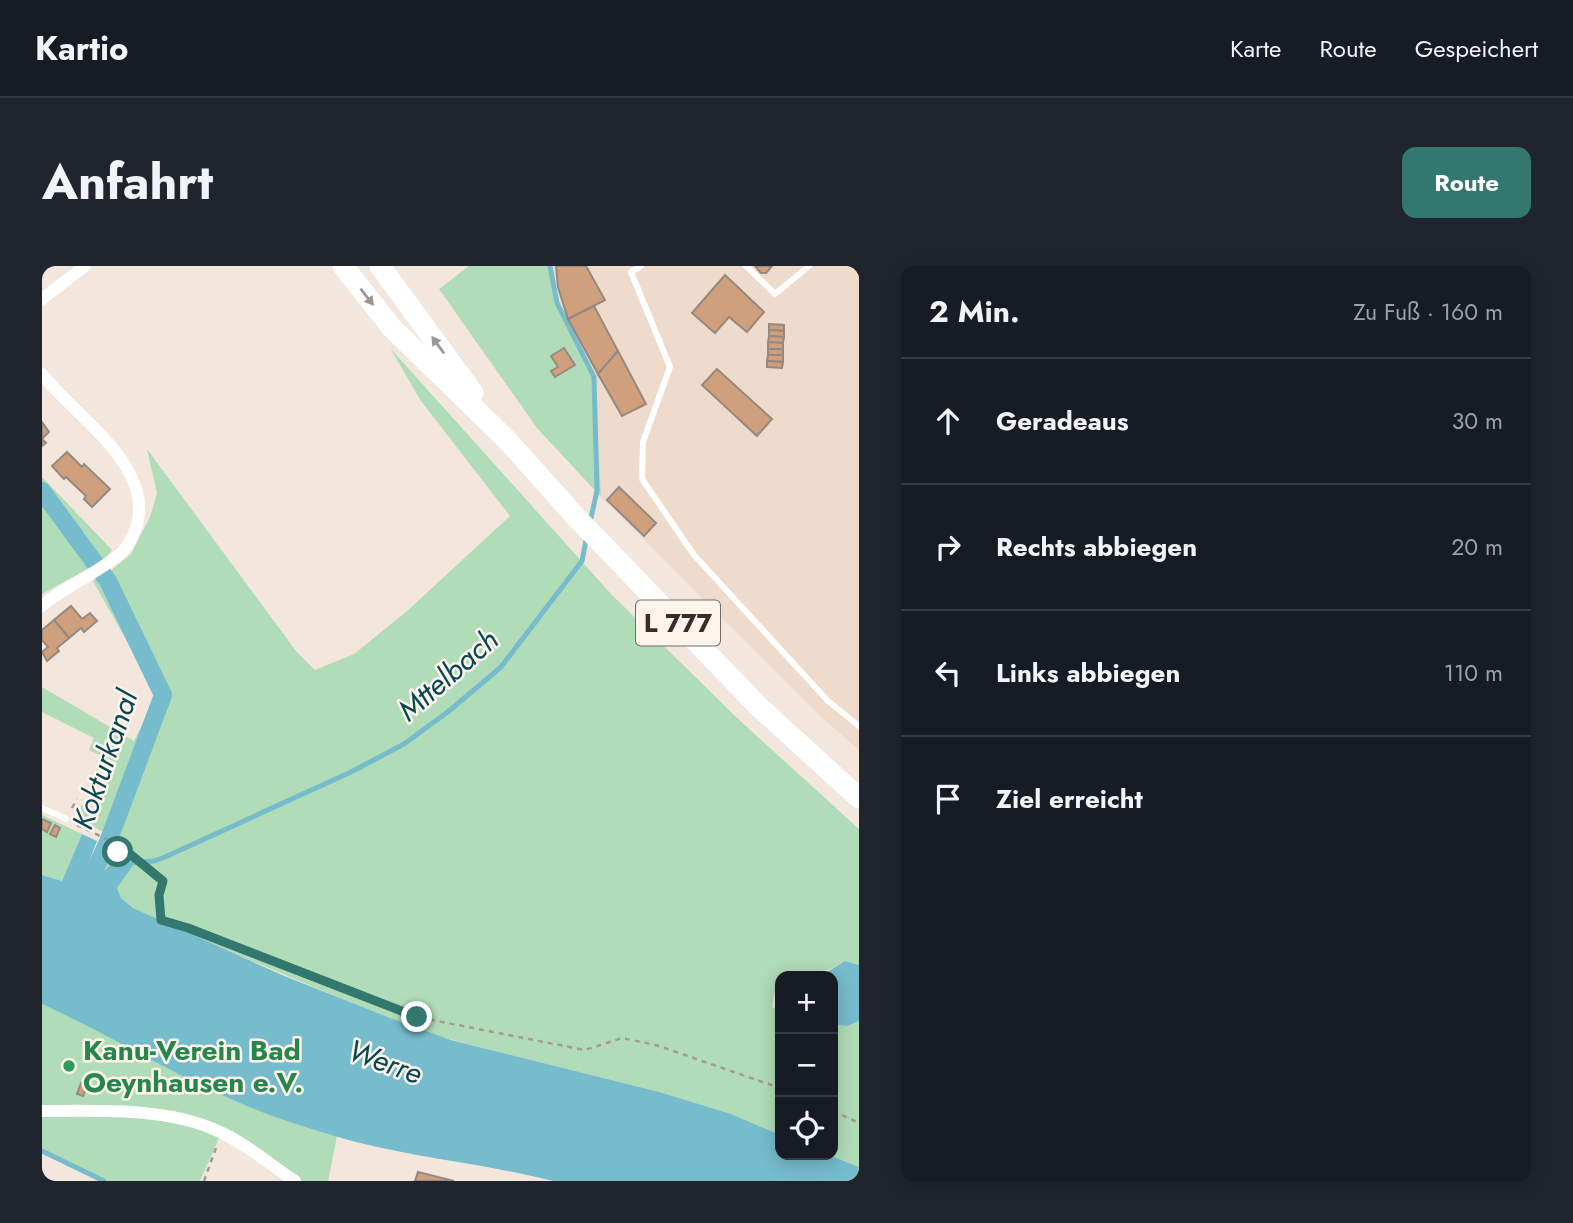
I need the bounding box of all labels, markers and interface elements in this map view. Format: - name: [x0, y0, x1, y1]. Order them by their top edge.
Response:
- text: Kartio: [35, 25, 129, 72]
- text: Karte: [1230, 31, 1281, 66]
- text: Route: [1319, 31, 1377, 66]
- text: Gespeichert: [1415, 31, 1538, 66]
- text: Anfahrt: [42, 147, 213, 217]
- button: Route: [1402, 147, 1531, 218]
- one-way arrow: [360, 288, 374, 306]
- text: 2 Min.: [929, 290, 1020, 333]
- text: Zu Fuß · 160 m: [1353, 295, 1503, 329]
- one-way arrow: [431, 336, 445, 354]
- icon: ahead: [929, 402, 967, 440]
- text: Geradeaus: [996, 402, 1129, 440]
- text: 30 m: [1452, 404, 1503, 438]
- icon: right: [929, 528, 967, 566]
- text: Rechts abbiegen: [996, 528, 1197, 566]
- text: 20 m: [1451, 530, 1503, 564]
- road number: L 777: [636, 600, 720, 646]
- water label: Mttelbach: [388, 618, 508, 731]
- icon: left: [929, 654, 967, 692]
- text: Links abbiegen: [996, 654, 1180, 692]
- text: 110 m: [1444, 656, 1503, 690]
- water label: Kokturkanal: [61, 683, 149, 835]
- icon: arrive: [929, 780, 967, 818]
- text: Ziel erreicht: [996, 780, 1143, 818]
- route start: [102, 836, 133, 867]
- map controls: [775, 971, 838, 1160]
- button: +: [775, 971, 838, 1034]
- route end: [401, 1001, 432, 1032]
- water label: Werre: [342, 1028, 428, 1095]
- place label: Kanu-Verein Bad Oeynhausen e.V.: [83, 1030, 303, 1103]
- button: −: [775, 1034, 838, 1097]
- marker: Kanu-Verein Bad Oeynhausen e.V.: [61, 1058, 77, 1074]
- button: locate: [775, 1097, 838, 1160]

